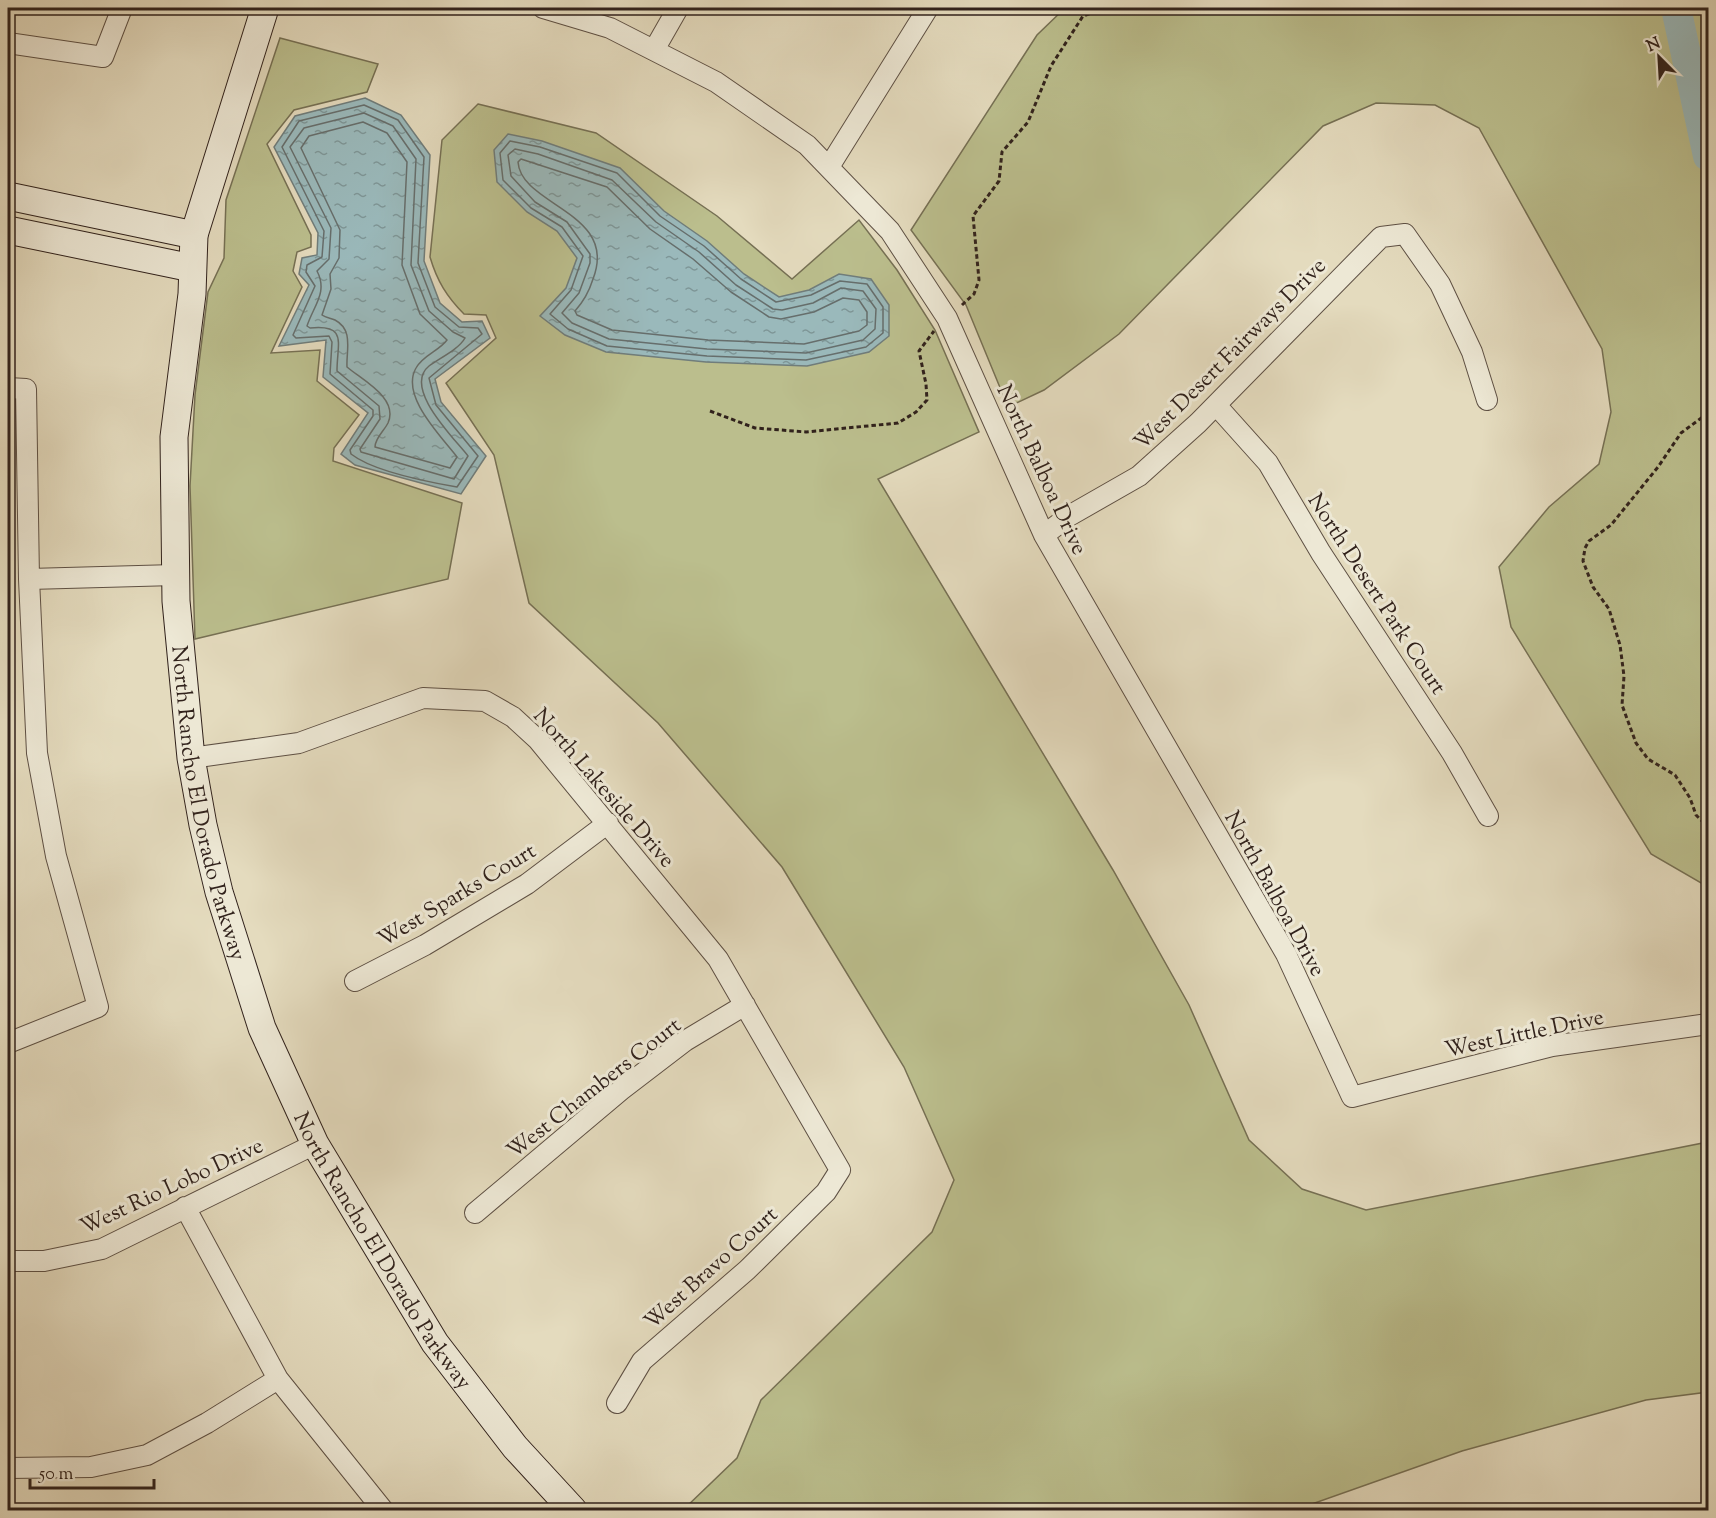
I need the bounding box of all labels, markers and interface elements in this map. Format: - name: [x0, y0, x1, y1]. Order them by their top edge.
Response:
- north arrow: [1629, 27, 1689, 87]
- text: N: [1643, 32, 1665, 59]
- street label: West Desert Fairways Drive: [1128, 252, 1334, 458]
- street label: North Balboa Drive: [987, 380, 1094, 561]
- street label: North Desert Park Court: [1298, 488, 1453, 702]
- street label: North Rancho El Dorado Parkway: [161, 644, 253, 965]
- street label: North Lakeside Drive: [524, 702, 681, 876]
- street label: North Balboa Drive: [1215, 806, 1332, 983]
- street label: West Sparks Court: [372, 836, 543, 957]
- street label: West Little Drive: [1442, 1002, 1607, 1067]
- street label: West Chambers Court: [501, 1011, 689, 1168]
- street label: North Rancho El Dorado Parkway: [284, 1108, 478, 1397]
- street label: West Rio Lobo Drive: [75, 1131, 269, 1244]
- street label: West Bravo Court: [638, 1200, 786, 1338]
- scale bar: [30, 1452, 154, 1490]
- text: 50 m: [38, 1462, 74, 1488]

